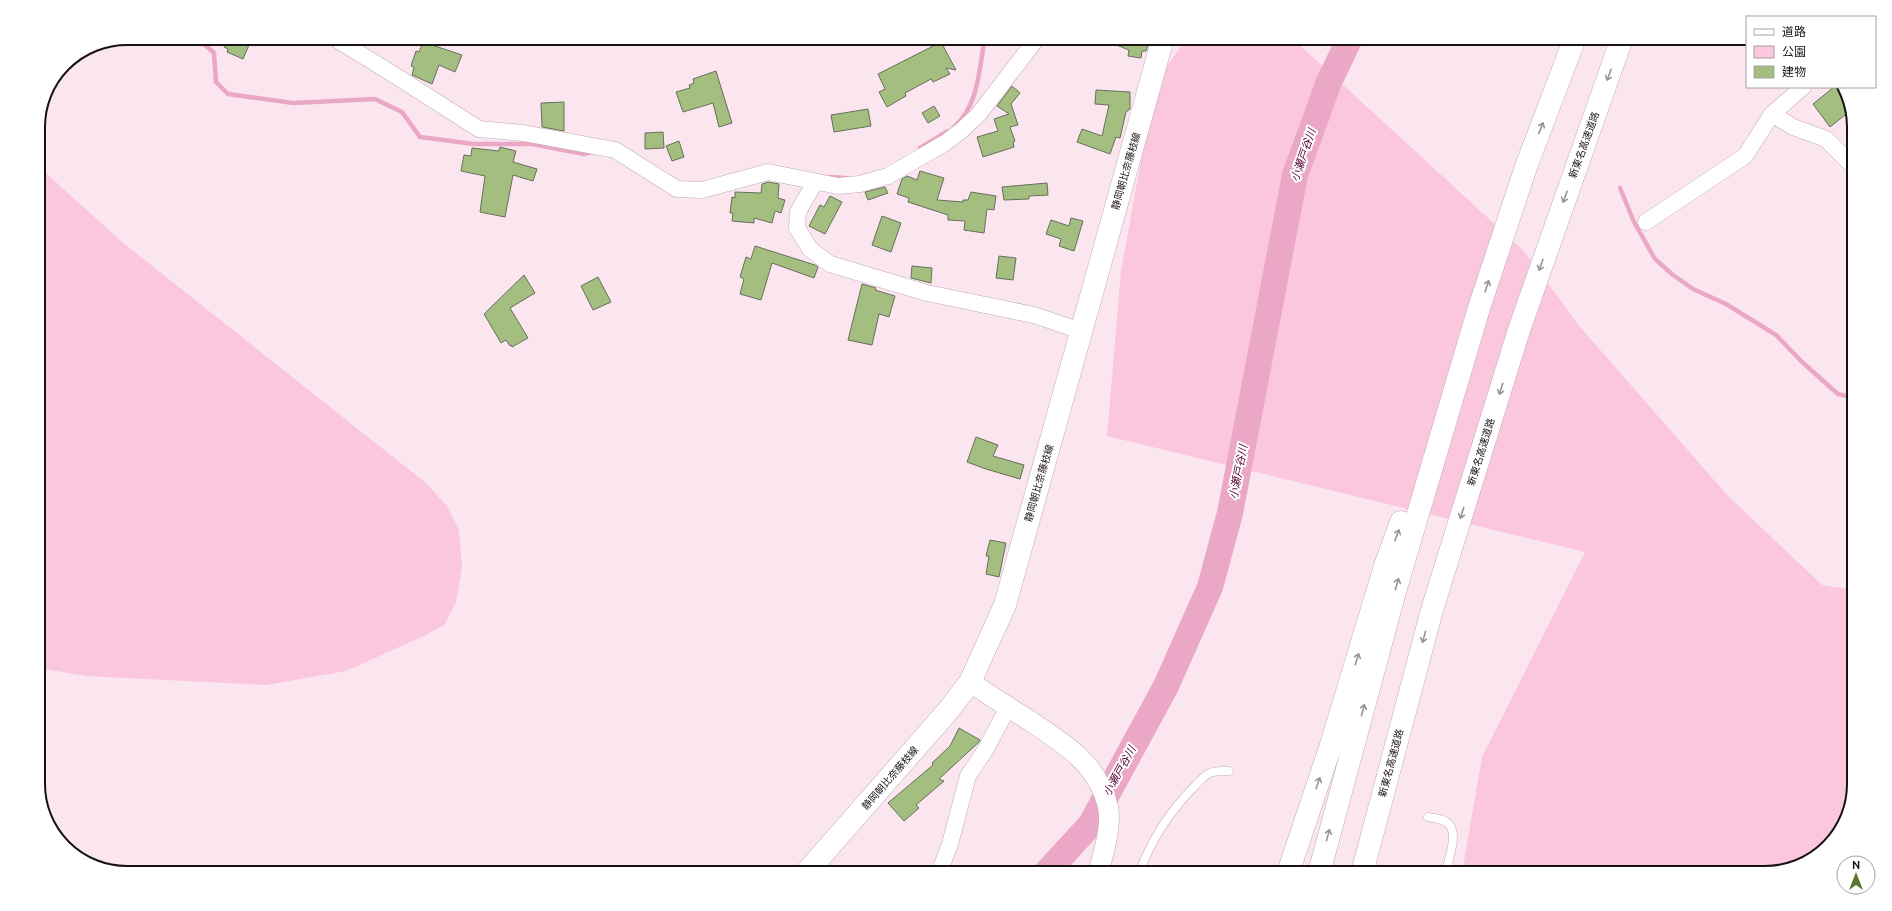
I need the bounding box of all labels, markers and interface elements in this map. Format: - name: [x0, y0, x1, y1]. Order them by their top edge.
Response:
- legend: [1746, 16, 1876, 88]
- text: 道路: [1782, 25, 1806, 38]
- text: 公園: [1782, 45, 1806, 58]
- text: 建物: [1782, 65, 1806, 78]
- one-way arrow: [1604, 68, 1612, 80]
- street label: 新東名高速道路: [1567, 110, 1601, 180]
- one-way arrow: [1537, 122, 1545, 134]
- water label: 小瀬戸谷川: [1288, 126, 1318, 183]
- street label: 静岡朝比奈藤枝線: [1110, 131, 1142, 211]
- one-way arrow: [1561, 191, 1569, 203]
- one-way arrow: [1537, 259, 1545, 271]
- one-way arrow: [1484, 279, 1491, 292]
- one-way arrow: [1497, 382, 1504, 395]
- street label: 新東名高速道路: [1466, 417, 1496, 487]
- street label: 静岡朝比奈藤枝線: [1023, 443, 1055, 523]
- water label: 小瀬戸谷川: [1227, 443, 1249, 500]
- one-way arrow: [1458, 506, 1465, 519]
- one-way arrow: [1393, 529, 1401, 541]
- one-way arrow: [1394, 578, 1401, 591]
- one-way arrow: [1420, 631, 1428, 644]
- one-way arrow: [1354, 653, 1361, 666]
- one-way arrow: [1359, 704, 1367, 717]
- street label: 新東名高速道路: [1377, 728, 1405, 798]
- water label: 小瀬戸谷川: [1100, 743, 1138, 798]
- street label: 静岡朝比奈藤枝線: [860, 744, 920, 812]
- one-way arrow: [1315, 777, 1323, 789]
- one-way arrow: [1325, 829, 1333, 842]
- north arrow: [1836, 855, 1876, 895]
- text: N: [1852, 859, 1860, 871]

